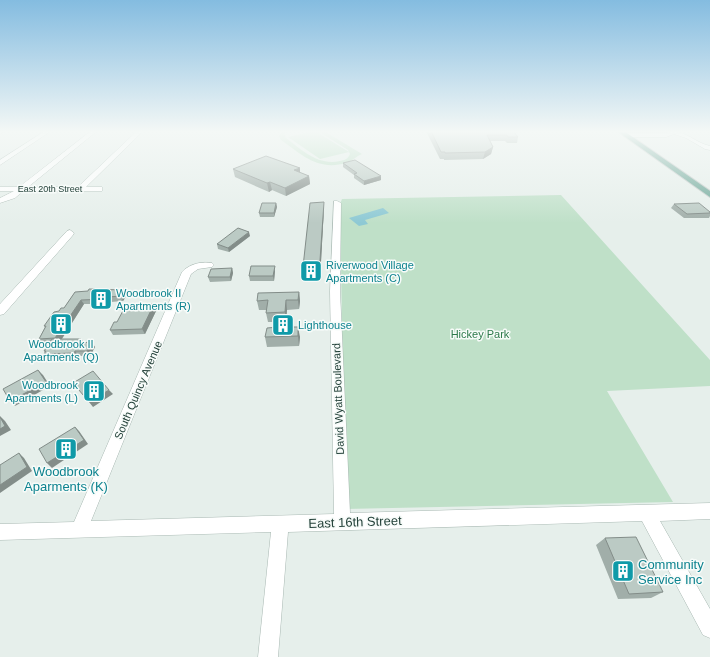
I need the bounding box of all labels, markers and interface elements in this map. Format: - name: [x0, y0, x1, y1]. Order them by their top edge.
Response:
- street label: East 20th Street: [18, 184, 83, 194]
- building icon: Riverwood Village Apartments (C): [298, 258, 324, 284]
- place label: Riverwood Village Apartments (C): [326, 259, 414, 284]
- building icon: Woodbrook II Apartments (R): [88, 286, 114, 312]
- place label: Woodbrook II Apartments (R): [116, 287, 191, 312]
- building icon: Woodbrook II Apartments (Q): [48, 311, 74, 337]
- building icon: Lighthouse: [270, 312, 296, 338]
- place label: Lighthouse: [298, 319, 352, 331]
- park label: Hickey Park: [451, 328, 510, 340]
- place label: Woodbrook II Apartments (Q): [23, 338, 99, 363]
- street label: South Quincy Avenue: [112, 339, 164, 441]
- street label: David Wyatt Boulevard: [330, 343, 346, 455]
- building icon: Woodbrook Apartments (L): [81, 378, 107, 404]
- place label: Woodbrook Apartments (L): [5, 379, 78, 404]
- building icon: Woodbrook Aparments (K): [53, 436, 79, 462]
- place label: Woodbrook Aparments (K): [24, 464, 108, 494]
- street label: East 16th Street: [308, 513, 402, 531]
- place label: Community Service Inc: [638, 557, 704, 587]
- building icon: Community Service Inc: [610, 558, 636, 584]

